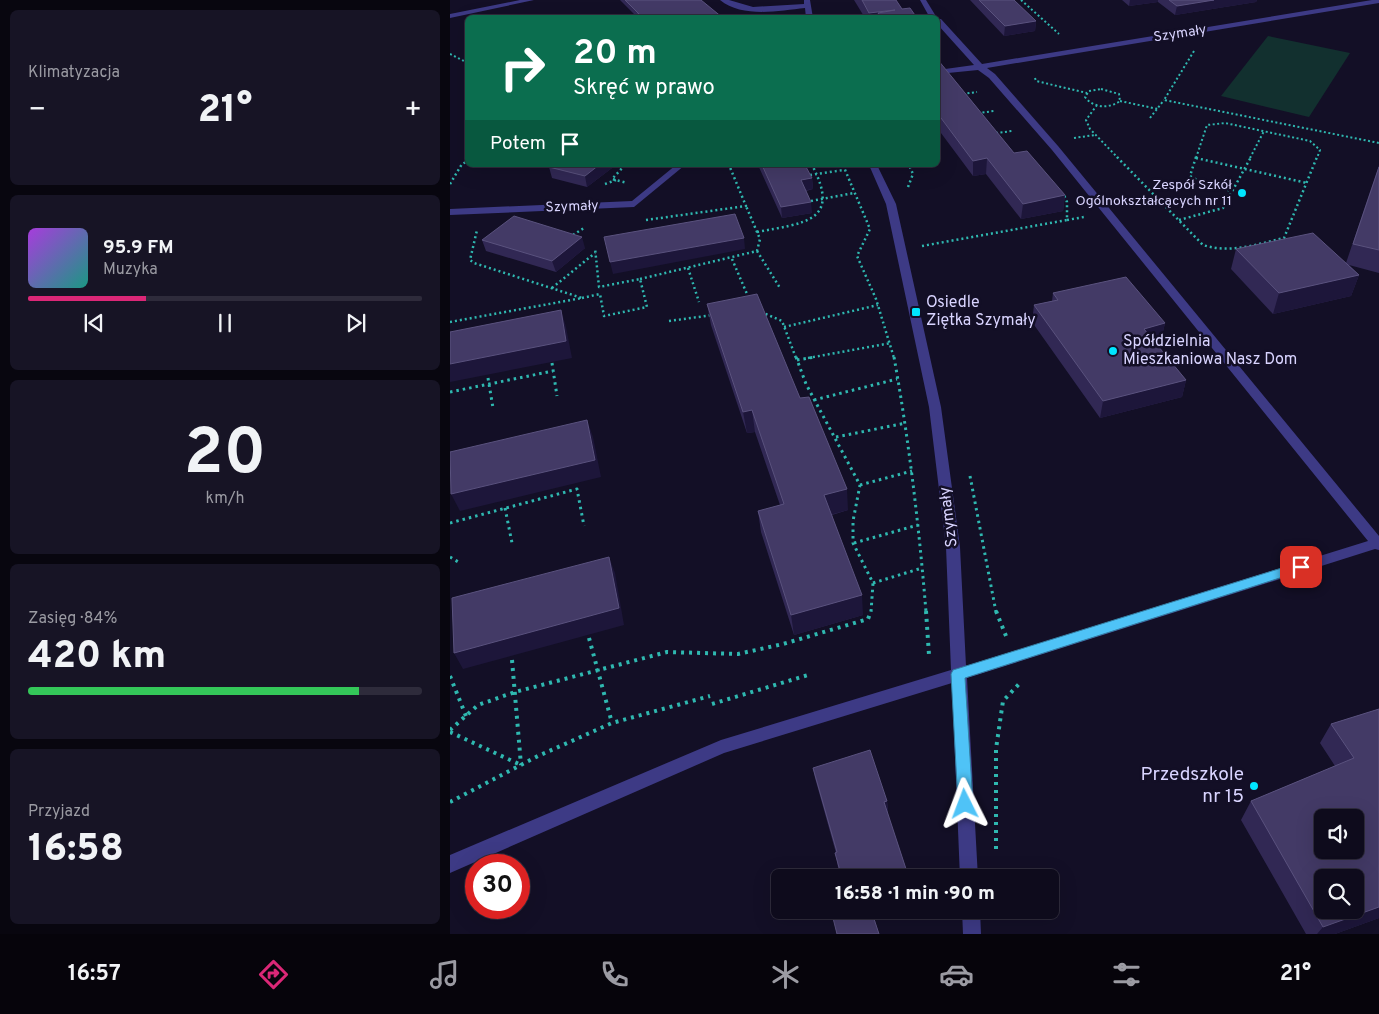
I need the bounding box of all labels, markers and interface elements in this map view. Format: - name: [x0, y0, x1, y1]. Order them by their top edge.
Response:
- street label: Szymały: [1152, 21, 1208, 47]
- text: 20 m: [573, 32, 657, 76]
- icon: right: [490, 35, 555, 100]
- text: Klimatyzacja: [28, 63, 120, 83]
- text: Skręć w prawo: [573, 75, 715, 102]
- text: 21°: [198, 87, 252, 136]
- text: −: [28, 93, 46, 129]
- text: +: [404, 93, 422, 129]
- icon: arrive: [556, 130, 584, 158]
- text: Potem: [490, 132, 546, 156]
- place label: Zespół Szkół Ogólnokształcących nr 11: [1076, 177, 1232, 210]
- marker: Zespół Szkół Ogólnokształcących nr 11: [1236, 187, 1248, 199]
- street label: Szymały: [545, 198, 599, 216]
- text: 95.9 FM: [103, 236, 174, 260]
- text: Muzyka: [103, 260, 158, 280]
- place label: Osiedle Ziętka Szymały: [926, 293, 1036, 331]
- marker: Osiedle Ziętka Szymały: [910, 306, 922, 318]
- icon: previous: [80, 309, 108, 337]
- icon: pause: [211, 309, 239, 337]
- icon: next: [342, 309, 370, 337]
- place label: Spółdzielnia Mieszkaniowa Nasz Dom: [1123, 332, 1297, 370]
- marker: Spółdzielnia Mieszkaniowa Nasz Dom: [1107, 345, 1119, 357]
- text: 20: [184, 415, 266, 497]
- street label: Szymały: [935, 486, 963, 548]
- text: km/h: [206, 489, 244, 509]
- pin: [1280, 546, 1322, 588]
- icon: arrive: [1287, 553, 1315, 581]
- text: Zasięg · 84%: [28, 609, 117, 629]
- text: 420 km: [28, 633, 166, 682]
- place label: Przedszkole nr 15: [1141, 763, 1244, 809]
- position arrow: [938, 777, 990, 829]
- marker: Przedszkole nr 15: [1248, 780, 1260, 792]
- text: Przyjazd: [28, 802, 90, 822]
- map controls: [1314, 809, 1364, 919]
- button: sound: [1314, 809, 1364, 859]
- text: 16:58: [28, 826, 124, 875]
- speed limit sign: 30: [465, 854, 530, 919]
- button: search: [1314, 869, 1364, 919]
- text: 16:58 · 1 min · 90 m: [835, 882, 995, 906]
- icon: directions: [256, 957, 291, 992]
- icon: music: [427, 957, 462, 992]
- icon: phone: [597, 957, 632, 992]
- icon: climate: [768, 957, 803, 992]
- icon: car: [939, 957, 974, 992]
- icon: filters: [1109, 957, 1144, 992]
- text: 16:57: [68, 961, 121, 988]
- text: 21°: [1280, 961, 1311, 988]

